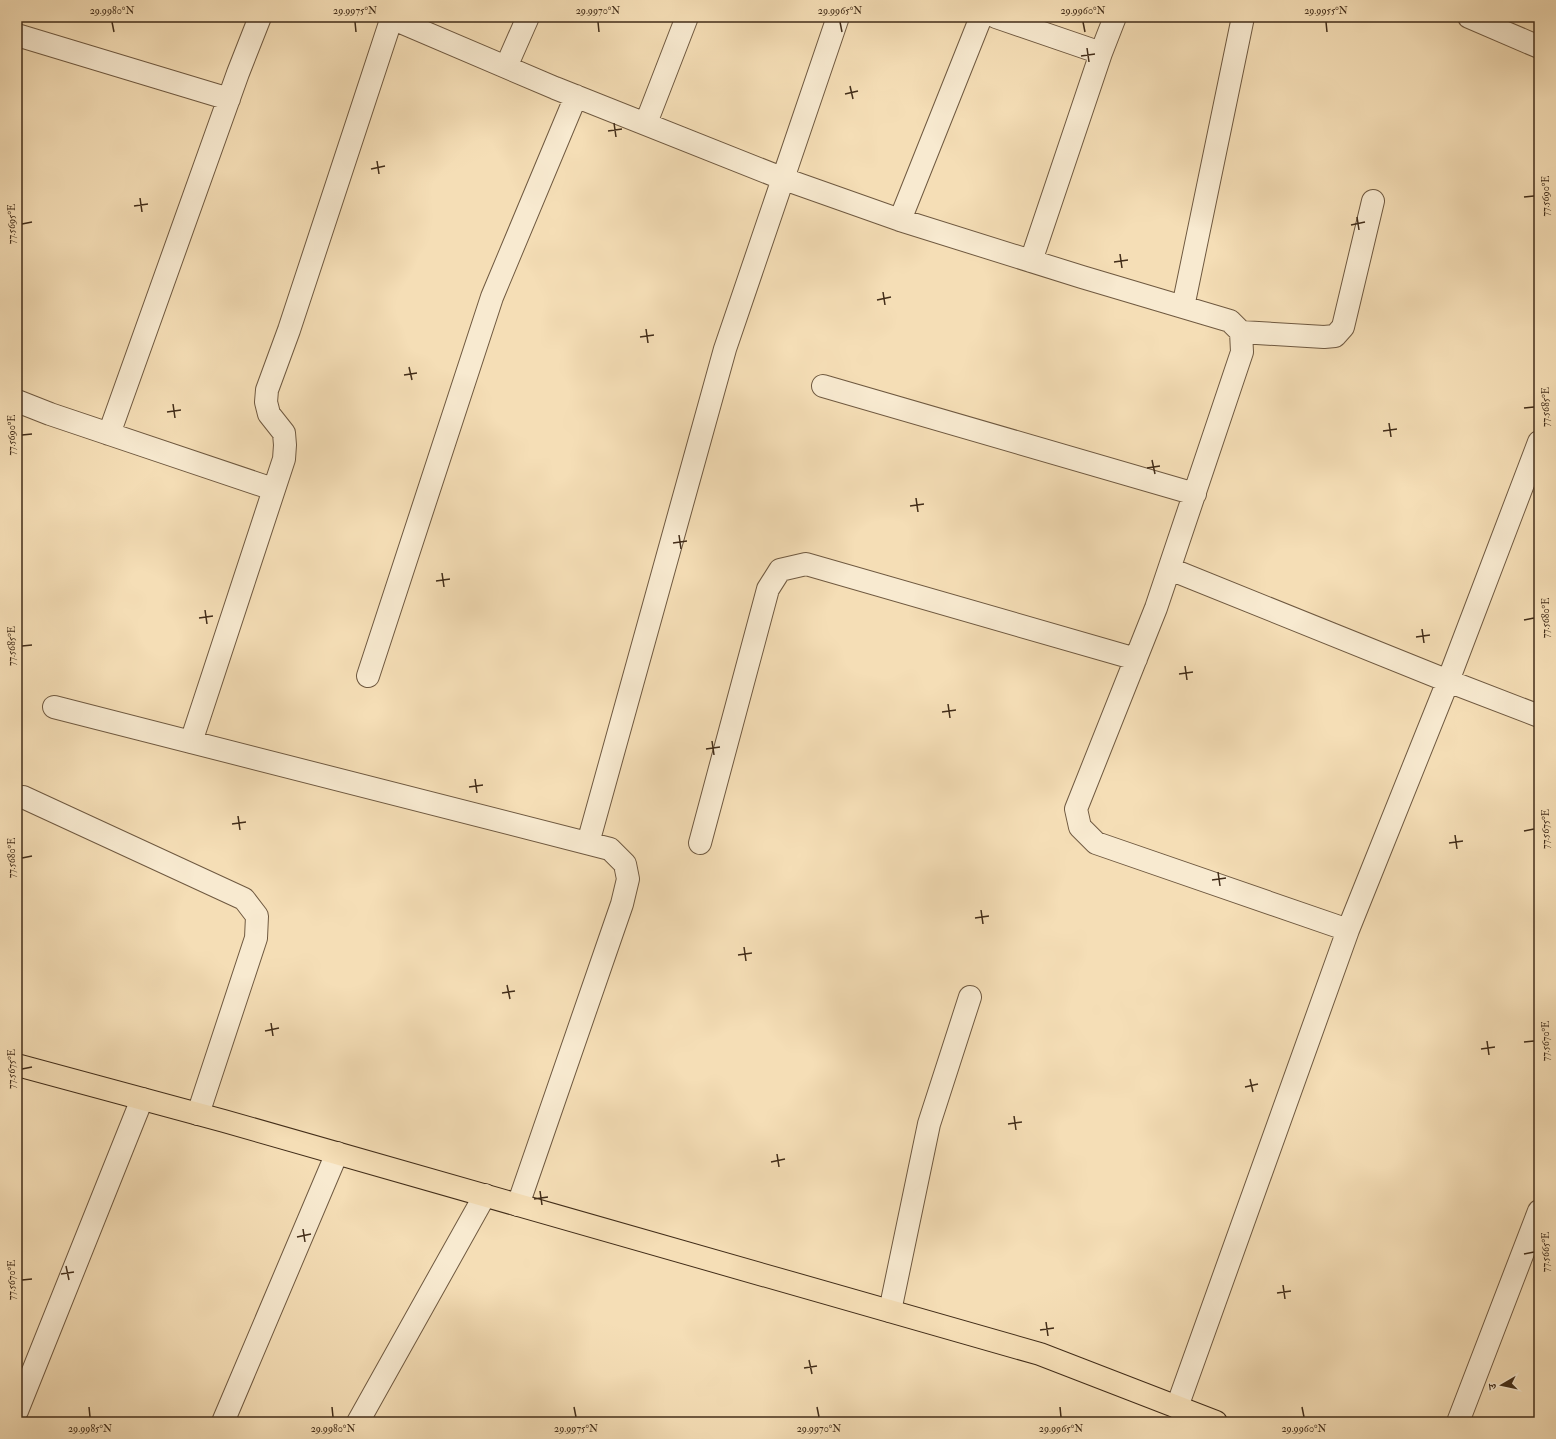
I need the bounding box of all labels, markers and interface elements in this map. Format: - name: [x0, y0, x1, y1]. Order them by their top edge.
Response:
- text: 29.9980°N: [90, 5, 134, 17]
- text: 29.9975°N: [333, 5, 377, 17]
- text: 29.9970°N: [576, 5, 620, 17]
- text: 29.9965°N: [818, 5, 862, 17]
- text: 29.9960°N: [1060, 5, 1106, 17]
- text: 29.9955°N: [1304, 5, 1348, 17]
- text: 77.5690°E: [1540, 175, 1552, 217]
- text: 77.5695°E: [6, 204, 18, 244]
- text: 77.5685°E: [1540, 387, 1552, 427]
- text: 77.5690°E: [6, 414, 18, 456]
- text: 77.5680°E: [1540, 598, 1552, 638]
- text: 77.5685°E: [6, 626, 18, 666]
- text: 77.5675°E: [1540, 809, 1552, 849]
- text: 77.5680°E: [6, 838, 18, 878]
- text: 77.5670°E: [1540, 1021, 1552, 1061]
- text: 77.5675°E: [6, 1049, 18, 1089]
- text: 77.5665°E: [1540, 1232, 1552, 1272]
- text: 77.5670°E: [6, 1260, 18, 1300]
- north arrow: [1482, 1365, 1522, 1405]
- text: उ: [1486, 1381, 1500, 1391]
- text: 29.9985°N: [68, 1423, 112, 1435]
- text: 29.9980°N: [311, 1423, 355, 1435]
- text: 29.9975°N: [554, 1423, 598, 1435]
- text: 29.9970°N: [797, 1423, 841, 1435]
- text: 29.9965°N: [1039, 1423, 1083, 1435]
- text: 29.9960°N: [1281, 1423, 1327, 1435]

